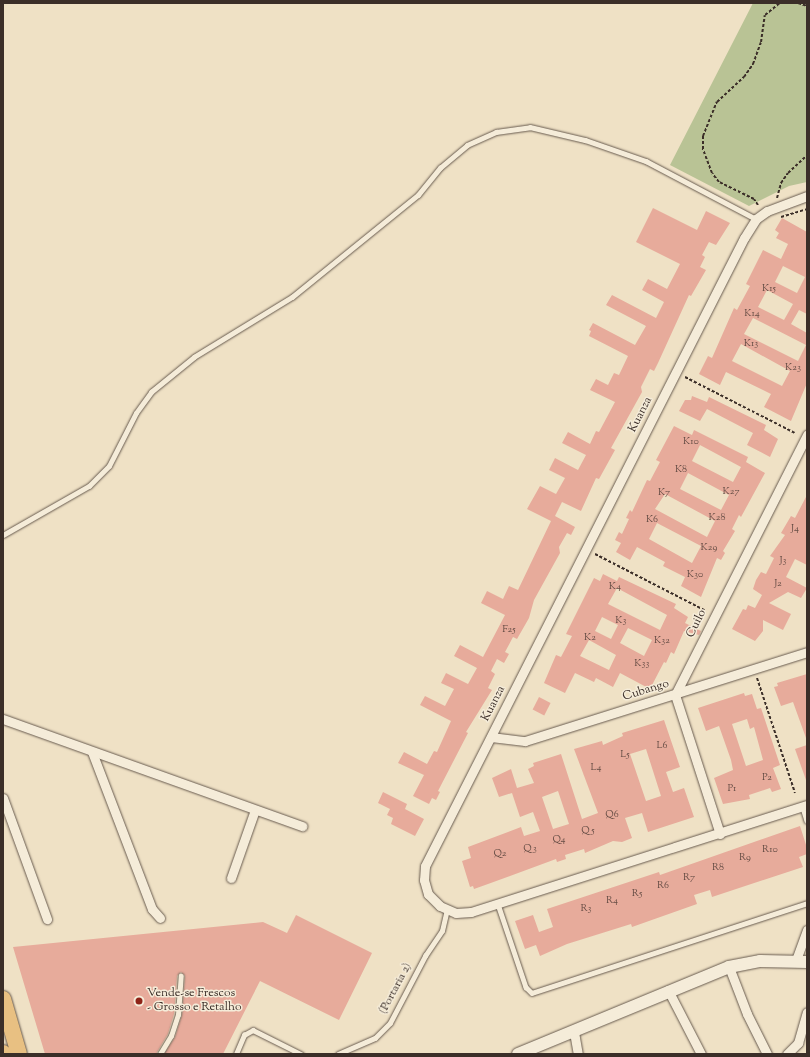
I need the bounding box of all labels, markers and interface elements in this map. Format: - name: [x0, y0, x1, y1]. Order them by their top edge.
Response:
- house number: K15: [762, 283, 776, 295]
- house number: K14: [744, 308, 760, 320]
- house number: K13: [744, 338, 758, 350]
- house number: K23: [785, 362, 801, 374]
- street label: Kuanza: [626, 395, 656, 435]
- house number: K10: [683, 436, 699, 448]
- house number: K8: [675, 464, 687, 476]
- house number: K27: [723, 486, 739, 498]
- house number: K7: [658, 487, 670, 499]
- house number: K28: [709, 512, 725, 524]
- house number: K6: [646, 514, 658, 526]
- house number: J4: [791, 523, 799, 535]
- house number: K29: [701, 542, 717, 554]
- house number: J3: [780, 555, 786, 567]
- house number: K30: [687, 569, 703, 581]
- house number: J2: [774, 578, 782, 590]
- house number: K4: [609, 581, 621, 593]
- street label: Cuilo: [684, 608, 710, 640]
- house number: K3: [615, 615, 627, 627]
- house number: F25: [502, 624, 516, 636]
- house number: K2: [584, 632, 596, 644]
- house number: K32: [654, 635, 670, 647]
- house number: K33: [634, 658, 650, 670]
- street label: Cubango: [621, 677, 671, 705]
- street label: Kuanza: [479, 684, 509, 724]
- house number: L6: [657, 740, 667, 752]
- house number: L5: [620, 749, 630, 761]
- house number: L4: [590, 762, 602, 774]
- house number: P2: [762, 772, 772, 784]
- house number: P1: [728, 783, 736, 795]
- house number: Q6: [605, 809, 619, 821]
- house number: Q5: [581, 825, 595, 837]
- house number: Q4: [553, 834, 565, 846]
- house number: Q3: [523, 843, 537, 855]
- house number: R10: [762, 844, 778, 856]
- house number: Q2: [494, 848, 506, 860]
- house number: R9: [739, 852, 751, 864]
- house number: R8: [712, 862, 724, 874]
- house number: R7: [683, 872, 695, 884]
- house number: R6: [657, 880, 669, 892]
- house number: R5: [632, 888, 642, 900]
- house number: R4: [606, 895, 618, 907]
- house number: R3: [580, 903, 592, 915]
- street label: (Portaria 2): [377, 961, 415, 1017]
- place label: Vende-se Frescos - Grosso e Retalho: [147, 987, 241, 1015]
- marker: Vende-se Frescos - Grosso e Retalho: [134, 996, 144, 1006]

